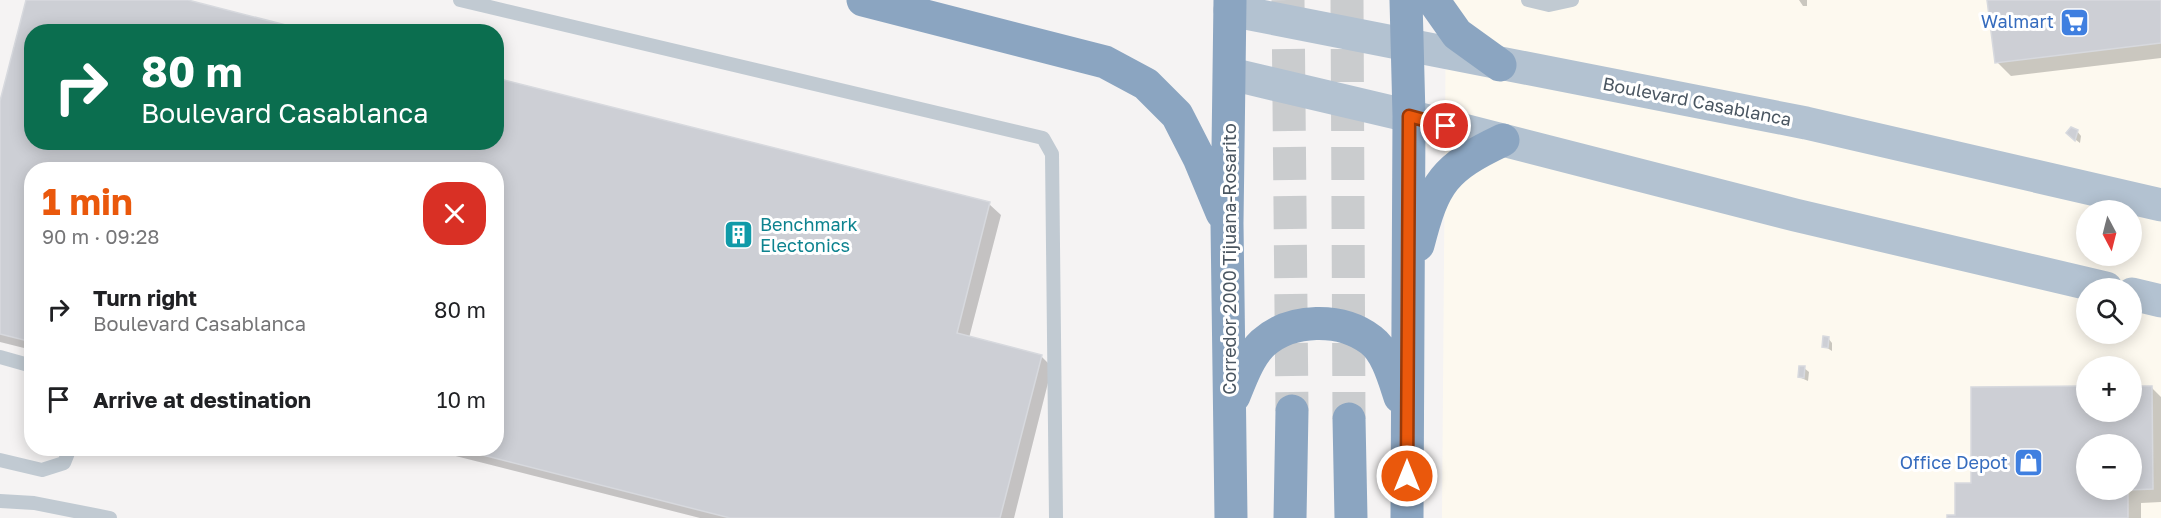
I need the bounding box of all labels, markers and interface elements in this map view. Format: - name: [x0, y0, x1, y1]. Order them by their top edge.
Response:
- supermarket icon: Walmart: [2059, 6, 2091, 38]
- place label: Walmart: [1981, 10, 2054, 32]
- text: 80 m: [141, 46, 242, 96]
- icon: right: [42, 48, 120, 126]
- street label: Boulevard Casablanca: [1601, 72, 1793, 130]
- text: Boulevard Casablanca: [141, 97, 429, 129]
- pin: [1420, 100, 1471, 151]
- icon: arrive: [1429, 109, 1462, 142]
- street label: Corredor 2000 Tijuana-Rosarito: [1218, 123, 1240, 395]
- text: 1 min: [42, 180, 133, 223]
- button: close: [423, 182, 486, 245]
- north arrow: [2076, 200, 2142, 266]
- map controls: [2076, 200, 2142, 500]
- place label: Benchmark Electonics: [760, 213, 858, 256]
- building icon: Benchmark Electonics: [723, 219, 755, 251]
- text: 90 m · 09:28: [42, 224, 160, 248]
- button: search: [2076, 278, 2142, 344]
- text: Turn right: [93, 284, 197, 311]
- icon: right: [42, 293, 75, 326]
- text: 80 m: [434, 296, 486, 323]
- text: Boulevard Casablanca: [93, 311, 306, 335]
- button: +: [2076, 356, 2142, 422]
- icon: arrive: [42, 383, 75, 416]
- text: Arrive at destination: [93, 386, 311, 413]
- text: 10 m: [437, 386, 486, 413]
- button: −: [2076, 434, 2142, 500]
- position arrow: [1375, 444, 1439, 508]
- shop icon: Office Depot: [2013, 447, 2045, 479]
- place label: Office Depot: [1900, 451, 2008, 473]

